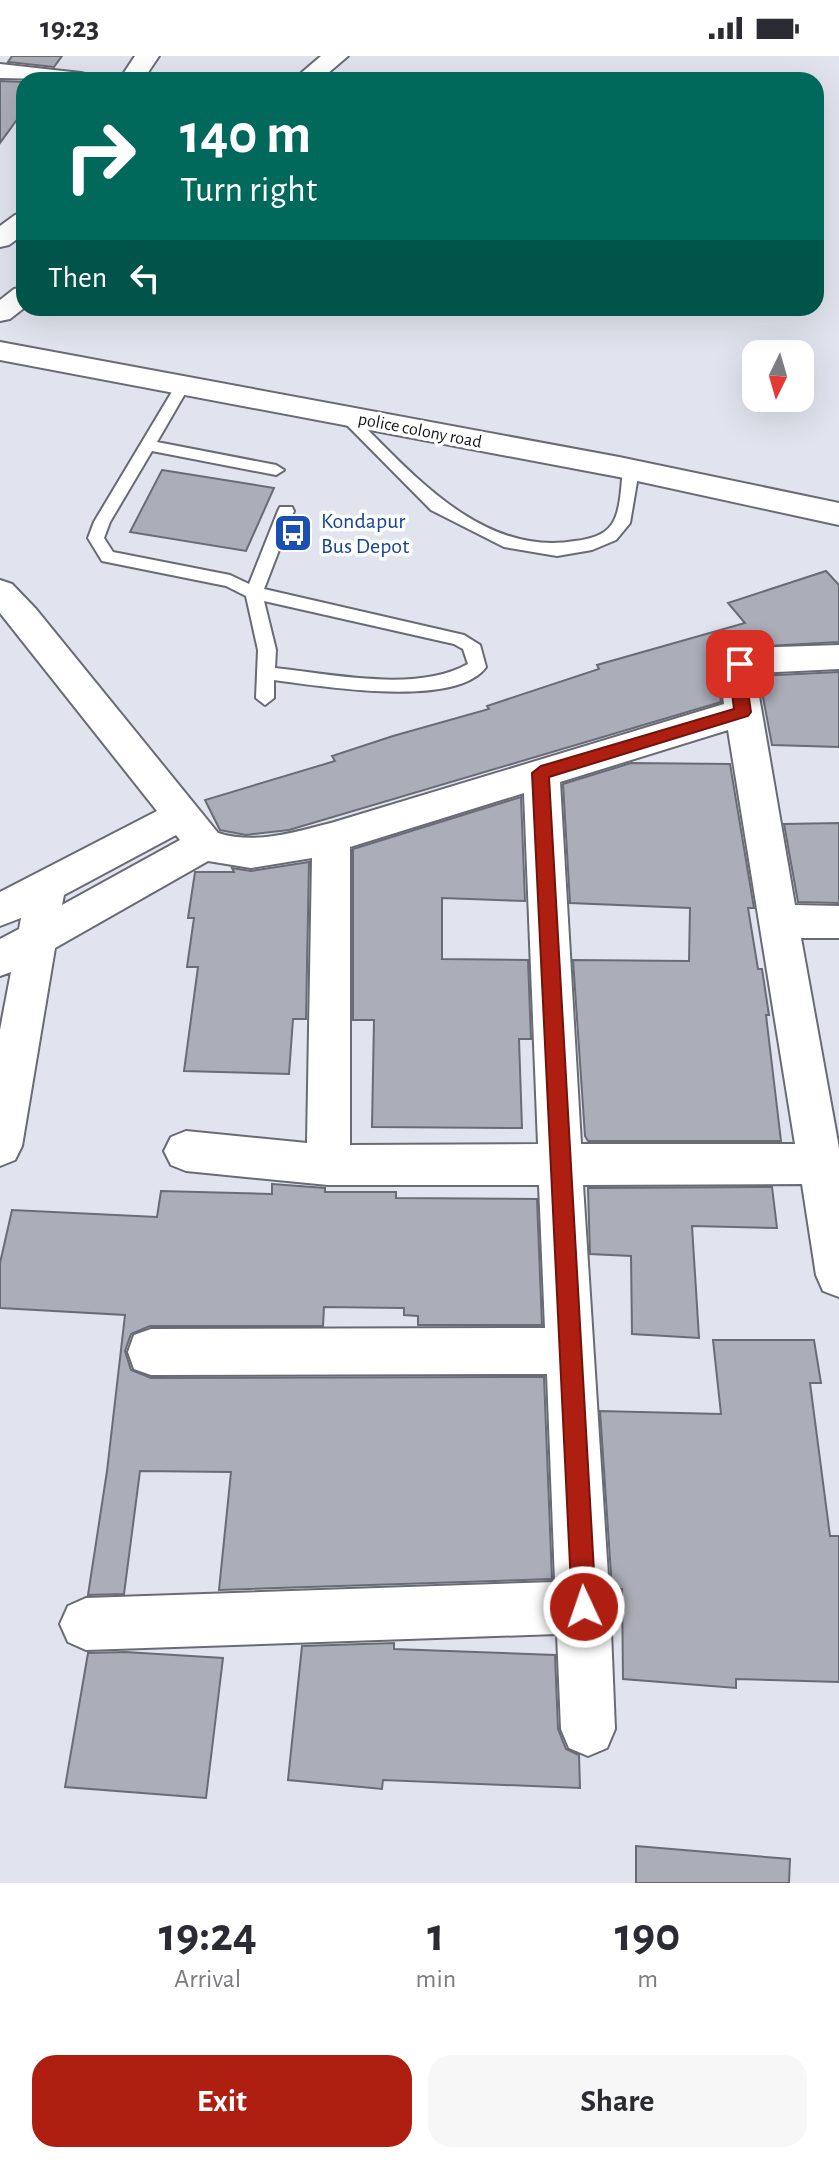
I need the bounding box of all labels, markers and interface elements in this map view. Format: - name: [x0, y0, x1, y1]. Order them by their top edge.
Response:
- text: 19:23: [40, 13, 99, 43]
- icon: right: [48, 104, 152, 208]
- text: 140 m: [180, 107, 311, 163]
- text: Turn right: [180, 172, 317, 208]
- icon: left: [123, 256, 167, 300]
- text: Then: [48, 263, 107, 293]
- north arrow: [742, 340, 814, 412]
- map controls: [742, 340, 814, 412]
- street label: police colony road: [356, 410, 483, 452]
- place label: Kondapur Bus Depot: [321, 510, 409, 557]
- bus stop icon: Kondapur Bus Depot: [272, 512, 314, 554]
- pin: [706, 630, 774, 698]
- icon: arrive: [718, 642, 762, 686]
- position arrow: [542, 1565, 626, 1649]
- text: 19:24: [159, 1912, 257, 1960]
- text: 1: [427, 1912, 444, 1960]
- text: 190: [615, 1912, 680, 1960]
- text: Arrival: [174, 1966, 241, 1992]
- text: min: [416, 1966, 456, 1992]
- text: m: [637, 1966, 658, 1992]
- button: Exit: [32, 2055, 412, 2147]
- button: Share: [428, 2055, 807, 2147]

